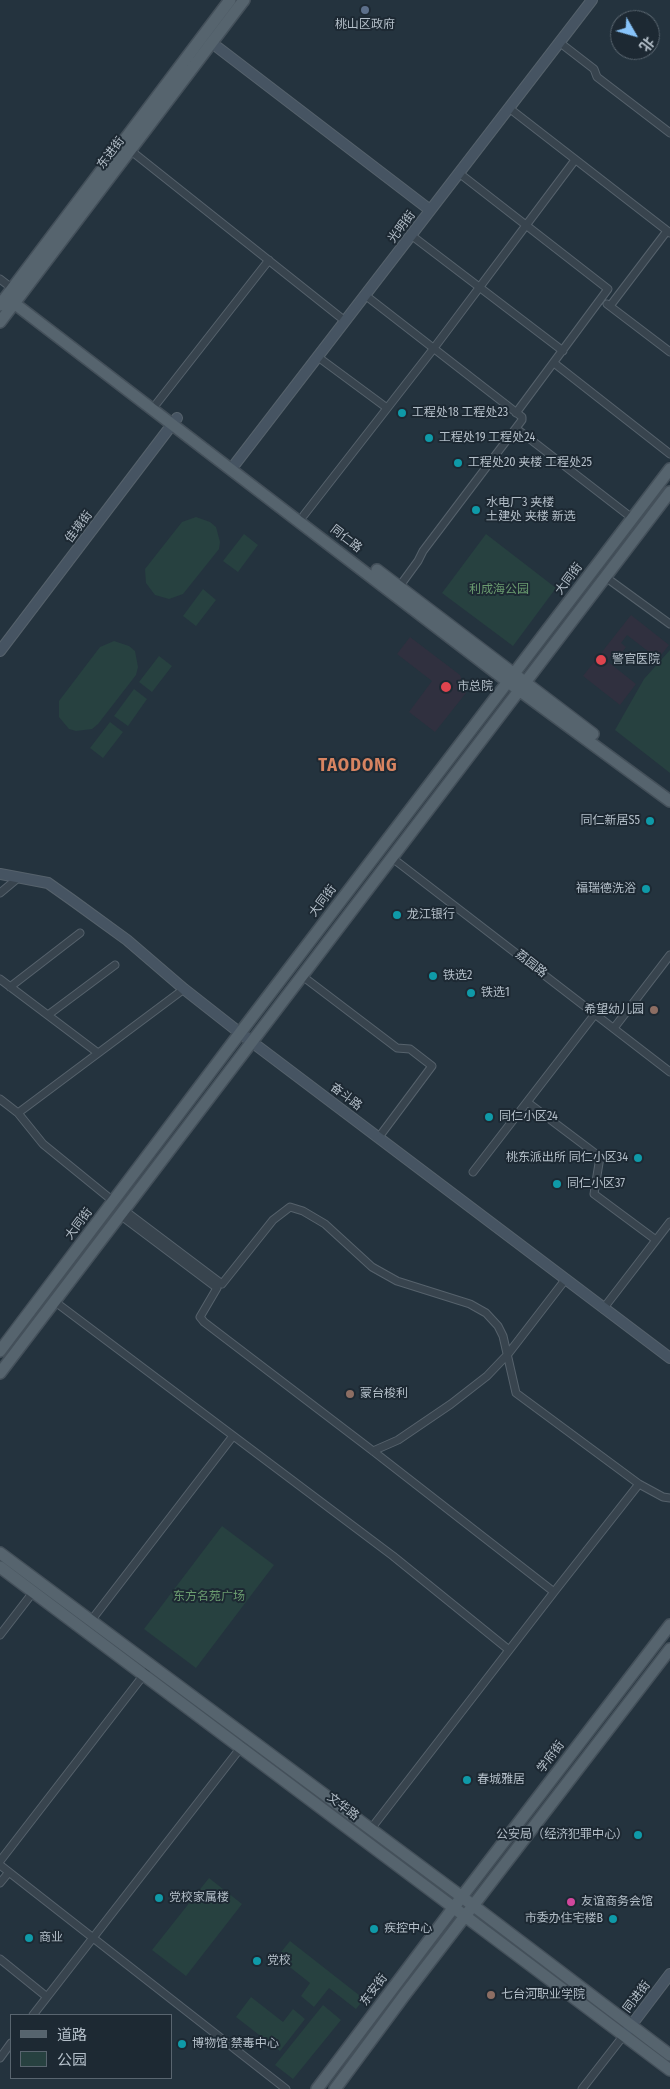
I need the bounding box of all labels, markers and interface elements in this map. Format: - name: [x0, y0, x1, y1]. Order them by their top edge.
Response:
- marker: 桃山区政府: [359, 4, 371, 16]
- north arrow: [610, 10, 660, 60]
- place label: 桃山区政府: [335, 18, 395, 32]
- text: 北: [635, 33, 657, 55]
- street label: 东进街: [94, 134, 128, 172]
- street label: 光明街: [385, 208, 419, 246]
- place label: 工程处18 工程处23: [412, 406, 508, 420]
- marker: 工程处18 工程处23: [396, 407, 408, 419]
- place label: 工程处19 工程处24: [439, 431, 535, 445]
- marker: 工程处19 工程处24: [423, 432, 435, 444]
- place label: 工程处20 夹楼 工程处25: [468, 456, 592, 470]
- marker: 工程处20 夹楼 工程处25: [452, 457, 464, 469]
- place label: 水电厂3 夹楼 土建处 夹楼 新选: [486, 496, 576, 524]
- marker: 水电厂3 夹楼 土建处 夹楼 新选: [470, 504, 482, 516]
- street label: 佳境街: [62, 508, 96, 546]
- street label: 同仁路: [327, 522, 365, 556]
- street label: 大同街: [552, 560, 586, 598]
- park label: 利成海公园: [469, 583, 529, 597]
- marker: 警官医院: [594, 653, 608, 667]
- place label: 警官医院: [612, 653, 660, 667]
- marker: 市总院: [439, 680, 453, 694]
- place label: 市总院: [457, 680, 493, 694]
- district label: TAODONG: [317, 755, 399, 777]
- place label: 同仁新居S5: [581, 814, 640, 828]
- marker: 同仁新居S5: [644, 815, 656, 827]
- street label: 大同街: [306, 882, 340, 920]
- place label: 福瑞德洗浴: [576, 882, 636, 896]
- marker: 福瑞德洗浴: [640, 883, 652, 895]
- place label: 龙江银行: [407, 908, 455, 922]
- marker: 龙江银行: [391, 909, 403, 921]
- street label: 荔园路: [512, 947, 550, 981]
- place label: 铁选2: [443, 969, 472, 983]
- marker: 铁选2: [427, 970, 439, 982]
- place label: 铁选1: [481, 986, 510, 1000]
- marker: 铁选1: [465, 987, 477, 999]
- place label: 希望幼儿园: [584, 1003, 644, 1017]
- marker: 希望幼儿园: [648, 1004, 660, 1016]
- street label: 奋斗路: [327, 1080, 365, 1114]
- place label: 同仁小区24: [499, 1110, 558, 1124]
- marker: 同仁小区24: [483, 1111, 495, 1123]
- place label: 桃东派出所 同仁小区34: [506, 1151, 628, 1165]
- marker: 桃东派出所 同仁小区34: [632, 1152, 644, 1164]
- place label: 同仁小区37: [567, 1177, 625, 1191]
- marker: 同仁小区37: [551, 1178, 563, 1190]
- street label: 大同街: [62, 1205, 96, 1243]
- place label: 蒙台梭利: [360, 1387, 408, 1401]
- marker: 蒙台梭利: [344, 1388, 356, 1400]
- park label: 东方名苑广场: [173, 1590, 245, 1604]
- street label: 学府街: [534, 1738, 568, 1776]
- place label: 春城雅居: [477, 1773, 525, 1787]
- marker: 春城雅居: [461, 1774, 473, 1786]
- street label: 文华路: [324, 1790, 362, 1824]
- place label: 公安局（经济犯罪中心）: [496, 1828, 628, 1842]
- marker: 公安局（经济犯罪中心）: [632, 1829, 644, 1841]
- place label: 党校家属楼: [169, 1891, 229, 1905]
- marker: 党校家属楼: [153, 1892, 165, 1904]
- place label: 友谊商务会馆: [581, 1895, 653, 1909]
- marker: 友谊商务会馆: [565, 1896, 577, 1908]
- place label: 市委办住宅楼B: [524, 1912, 603, 1926]
- marker: 市委办住宅楼B: [607, 1913, 619, 1925]
- place label: 疾控中心: [384, 1922, 432, 1936]
- marker: 疾控中心: [368, 1923, 380, 1935]
- place label: 商业: [39, 1931, 63, 1945]
- marker: 商业: [23, 1932, 35, 1944]
- place label: 党校: [267, 1954, 291, 1968]
- marker: 党校: [251, 1955, 263, 1967]
- street label: 东安街: [357, 1971, 391, 2009]
- street label: 同进街: [620, 1978, 654, 2016]
- place label: 七台河职业学院: [501, 1988, 585, 2002]
- marker: 七台河职业学院: [485, 1989, 497, 2001]
- legend: [10, 2014, 172, 2079]
- text: 道路: [57, 2026, 87, 2044]
- place label: 博物馆 禁毒中心: [192, 2037, 279, 2051]
- marker: 博物馆 禁毒中心: [176, 2038, 188, 2050]
- text: 公园: [57, 2051, 87, 2069]

